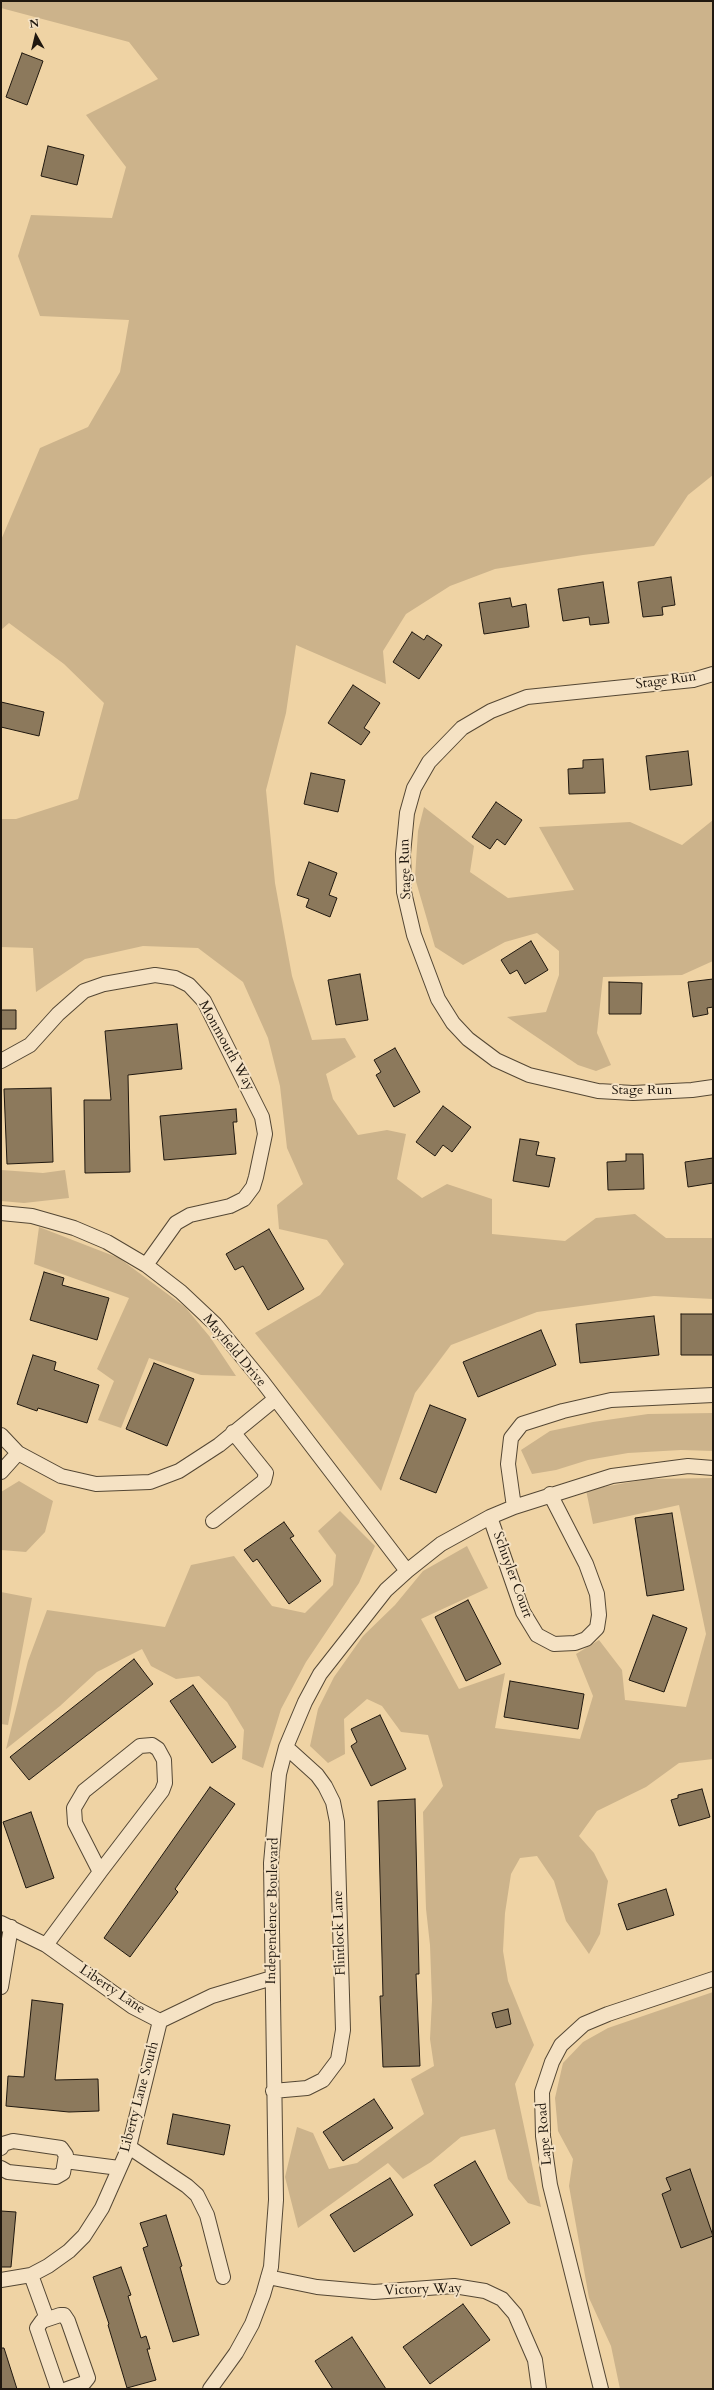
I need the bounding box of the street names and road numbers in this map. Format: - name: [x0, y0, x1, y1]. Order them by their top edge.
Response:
- street label: Stage Run: [635, 668, 697, 694]
- street label: Stage Run: [397, 838, 415, 900]
- street label: Monmouth Way: [194, 998, 258, 1094]
- street label: Stage Run: [612, 1083, 672, 1099]
- street label: Mayfield Drive: [199, 1311, 269, 1391]
- street label: Schuyler Court: [489, 1530, 535, 1620]
- street label: Independence Boulevard: [263, 1837, 283, 1985]
- street label: Flintlock Lane: [330, 1890, 350, 1976]
- street label: Liberty Lane: [76, 1962, 148, 2018]
- street label: Liberty Lane South: [117, 2040, 163, 2154]
- street label: Lape Road: [534, 2102, 556, 2166]
- street label: Victory Way: [384, 2280, 462, 2300]

